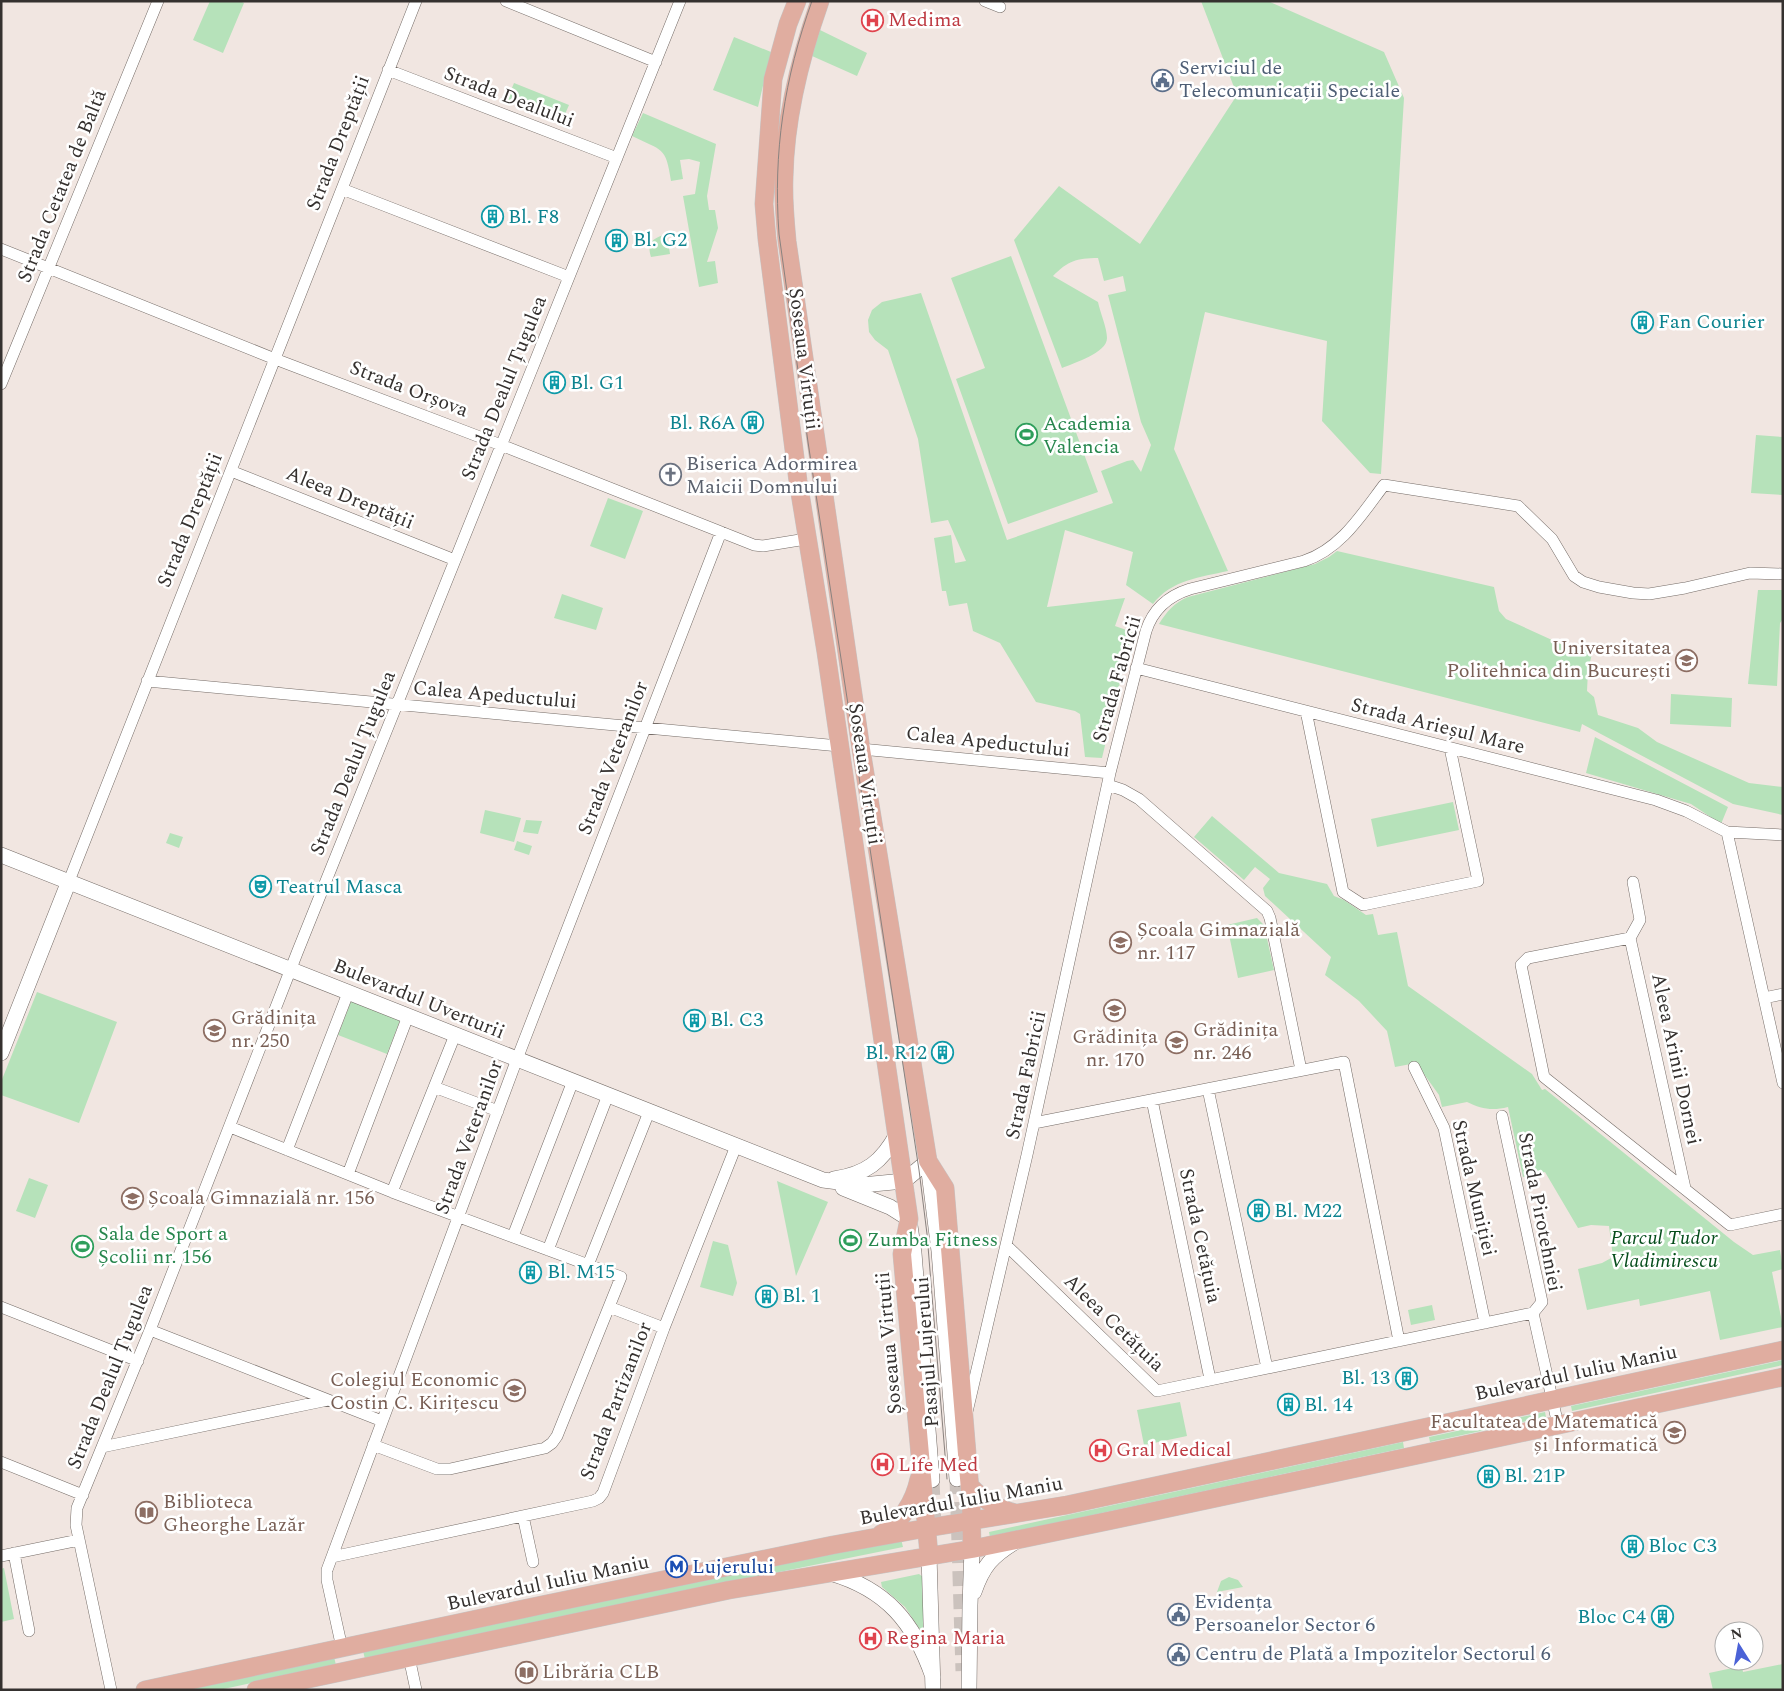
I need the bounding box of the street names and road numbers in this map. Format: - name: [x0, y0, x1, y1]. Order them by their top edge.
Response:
- street label: Strada Dealului: [439, 58, 579, 136]
- street label: Strada Dreptății: [298, 71, 378, 215]
- street label: Strada Cetatea de Baltă: [9, 85, 115, 287]
- street label: Șoseaua Virtuții: [780, 286, 828, 432]
- street label: Strada Dealul Țugulea: [453, 291, 555, 485]
- street label: Strada Orșova: [345, 353, 473, 425]
- street label: Strada Dreptății: [149, 448, 231, 592]
- street label: Aleea Dreptății: [281, 459, 419, 537]
- street label: Strada Fabricii: [1085, 612, 1149, 746]
- street label: Strada Dealul Țugulea: [302, 666, 404, 860]
- street label: Calea Apeductului: [412, 673, 578, 717]
- street label: Strada Veteranilor: [570, 677, 656, 839]
- street label: Strada Arieșul Mare: [1348, 690, 1528, 762]
- street label: Șoseaua Virtuții: [840, 701, 890, 847]
- street label: Calea Apeductului: [905, 718, 1071, 766]
- street label: Bulevardul Uverturii: [329, 951, 509, 1047]
- street label: Aleea Arinii Dornei: [1643, 970, 1709, 1148]
- street label: Strada Fabricii: [998, 1008, 1054, 1142]
- street label: Strada Veteranilor: [427, 1055, 511, 1219]
- street label: Strada Muniției: [1444, 1117, 1504, 1259]
- street label: Strada Pirotehniei: [1510, 1130, 1570, 1294]
- street label: Strada Cetățuia: [1171, 1166, 1229, 1307]
- street label: Aleea Cetățuia: [1057, 1267, 1171, 1379]
- street label: Șoseaua Virtuții: [868, 1271, 910, 1415]
- street label: Pasajul Lujerului: [907, 1275, 947, 1429]
- street label: Strada Dealul Țugulea: [59, 1280, 161, 1474]
- street label: Strada Partizanilor: [572, 1318, 660, 1484]
- street label: Bulevardul Iuliu Maniu: [1472, 1337, 1680, 1409]
- street label: Bulevardul Iuliu Maniu: [857, 1468, 1065, 1534]
- street label: Bulevardul Iuliu Maniu: [444, 1547, 652, 1619]

